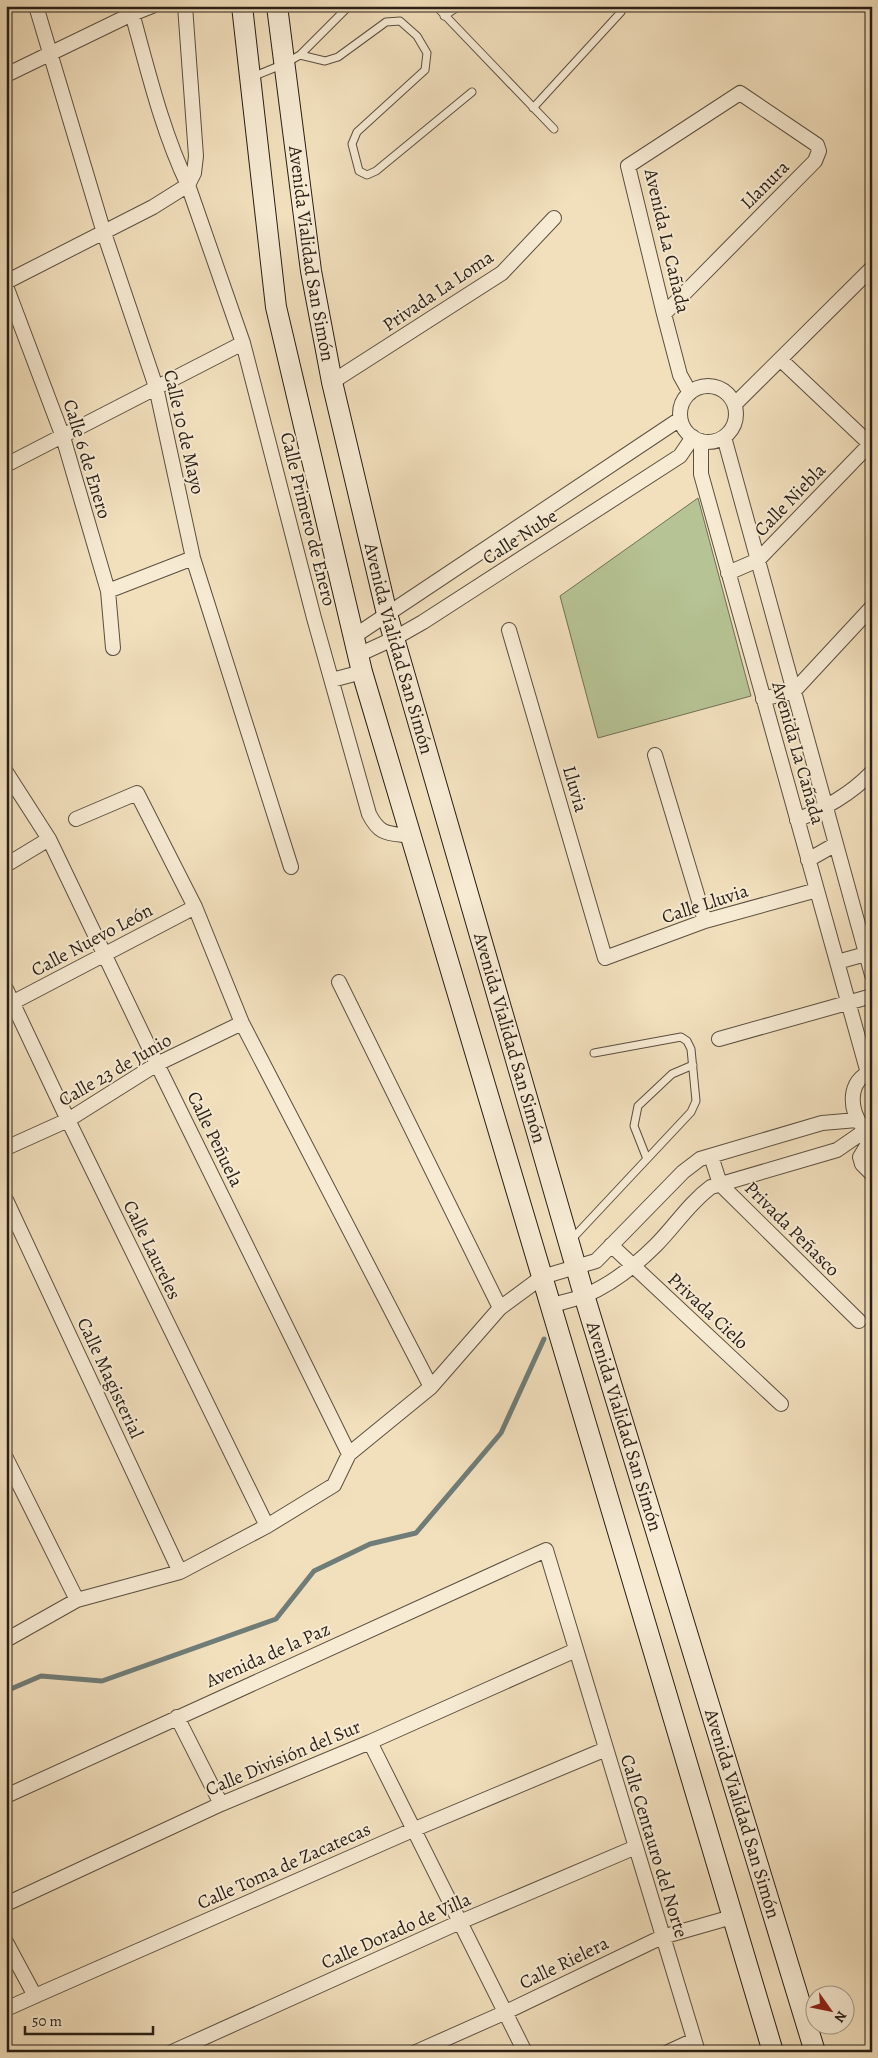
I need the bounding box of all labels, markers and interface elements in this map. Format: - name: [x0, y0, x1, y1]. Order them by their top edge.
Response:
- street label: Avenida Vialidad San Simón: [282, 143, 341, 364]
- street label: Llanura: [735, 155, 795, 215]
- street label: Avenida La Cañada: [638, 165, 696, 316]
- street label: Privada La Loma: [377, 244, 499, 338]
- street label: Calle 10 de Mayo: [157, 367, 211, 497]
- street label: Calle 6 de Enero: [57, 396, 117, 522]
- street label: Calle Primero de Enero: [274, 429, 342, 609]
- street label: Calle Niebla: [748, 457, 832, 542]
- street label: Calle Nube: [478, 503, 562, 571]
- street label: Avenida Vialidad San Simón: [357, 540, 440, 757]
- street label: Avenida La Cañada: [765, 678, 831, 828]
- street label: Lluvia: [556, 763, 594, 815]
- street label: Calle Lluvia: [658, 878, 752, 930]
- street label: Calle Nuevo León: [27, 897, 157, 983]
- street label: Avenida Vialidad San Simón: [467, 929, 552, 1146]
- street label: Calle 23 de Junio: [54, 1027, 176, 1113]
- street label: Calle Peñuela: [181, 1087, 249, 1191]
- street label: Privada Peñasco: [739, 1176, 845, 1282]
- street label: Calle Laureles: [117, 1196, 187, 1304]
- street label: Privada Cielo: [662, 1267, 754, 1355]
- street label: Calle Magisterial: [71, 1313, 150, 1443]
- street label: Avenida Vialidad San Simón: [580, 1318, 668, 1534]
- street label: Avenida de la Paz: [201, 1616, 334, 1694]
- street label: Avenida Vialidad San Simón: [698, 1705, 787, 1922]
- street label: Calle División del Sur: [201, 1714, 365, 1802]
- street label: Calle Centauro del Norte: [614, 1751, 694, 1941]
- street label: Calle Toma de Zacatecas: [193, 1816, 375, 1916]
- street label: Calle Dorado de Villa: [317, 1886, 475, 1976]
- street label: Calle Rielera: [515, 1930, 613, 1996]
- north arrow: [806, 1986, 856, 2036]
- scale bar: [25, 2003, 152, 2035]
- text: N: [830, 2007, 851, 2026]
- text: 50 m: [32, 2011, 62, 2031]

